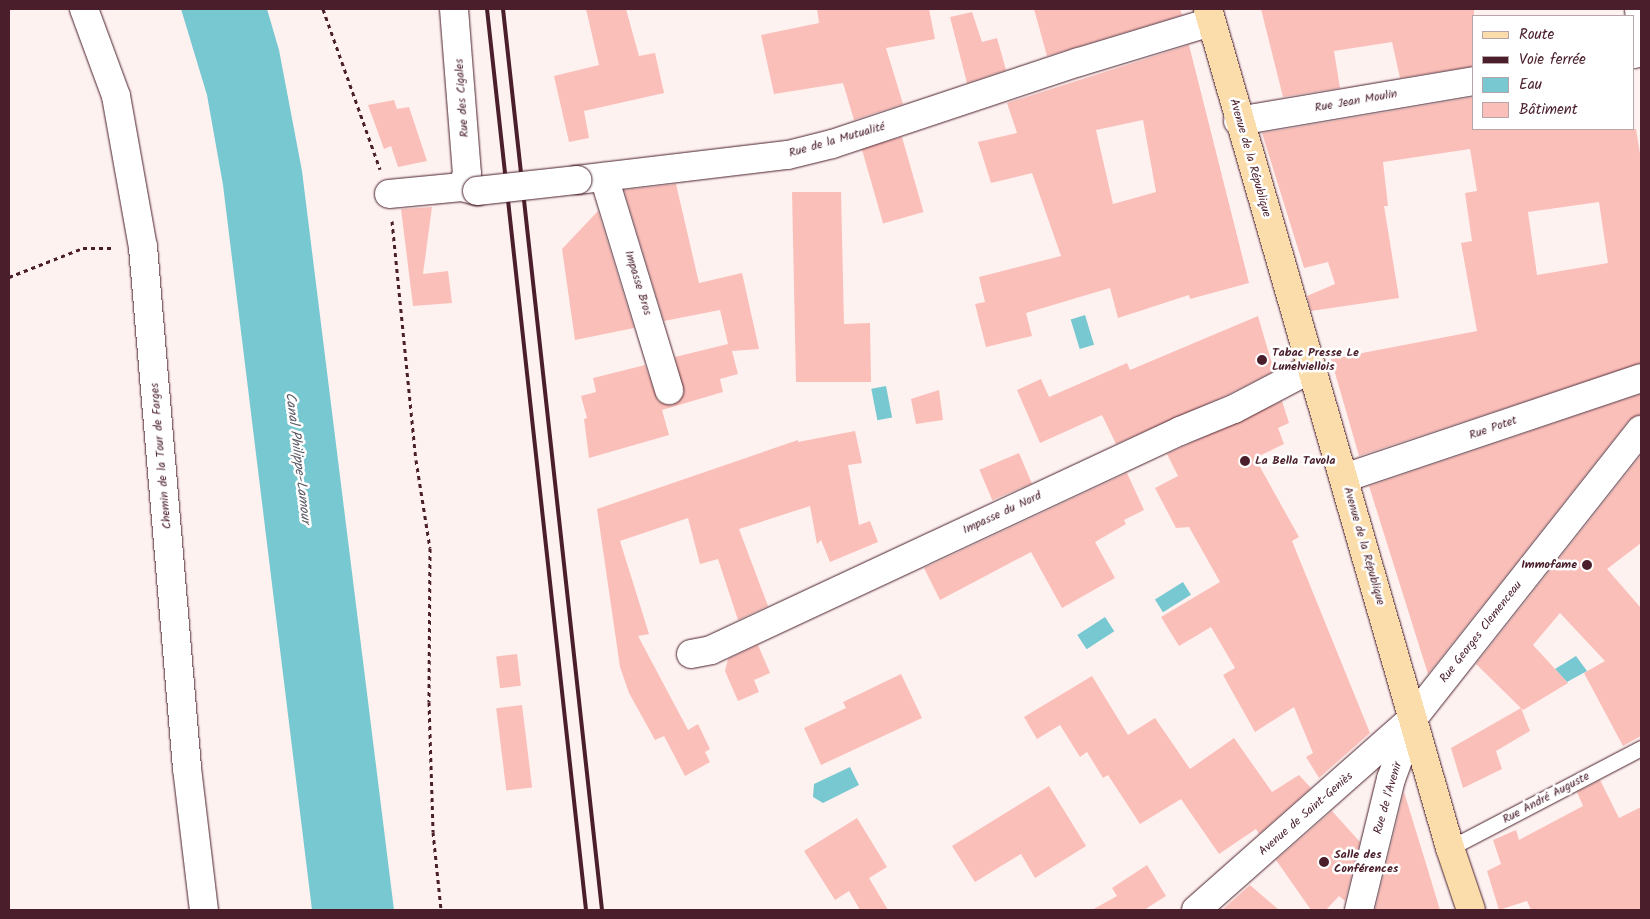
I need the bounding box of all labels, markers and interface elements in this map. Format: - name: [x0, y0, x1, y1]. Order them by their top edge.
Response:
- legend: [1472, 15, 1635, 130]
- text: Route: [1519, 23, 1554, 47]
- text: Voie ferrée: [1519, 48, 1586, 72]
- street label: Rue des Cigales: [452, 58, 472, 138]
- text: Eau: [1519, 73, 1542, 97]
- street label: Rue Jean Moulin: [1314, 87, 1398, 115]
- street label: Avenue de la République: [1226, 97, 1274, 219]
- text: Bâtiment: [1519, 98, 1578, 122]
- street label: Rue de la Mutualité: [787, 119, 887, 161]
- street label: Impasse Bros: [621, 249, 655, 317]
- place label: Tabac Presse Le Lunelviellois: [1272, 346, 1359, 374]
- marker: Tabac Presse Le Lunelviellois: [1256, 354, 1268, 366]
- street label: Chemin de la Tour de Farges: [147, 382, 175, 530]
- water label: Canal Philippe-Lamour: [282, 391, 314, 525]
- street label: Rue Potet: [1467, 413, 1519, 443]
- place label: La Bella Tavola: [1255, 454, 1335, 468]
- marker: La Bella Tavola: [1239, 455, 1251, 467]
- street label: Avenue de la République: [1340, 485, 1388, 607]
- street label: Impasse du Nord: [960, 488, 1044, 538]
- place label: Immofame: [1521, 558, 1577, 572]
- marker: Immofame: [1581, 559, 1593, 571]
- street label: Rue Georges Clemenceau: [1437, 578, 1525, 686]
- street label: Rue de l'Avenir: [1371, 760, 1405, 836]
- street label: Avenue de Saint-Geniès: [1256, 769, 1356, 859]
- street label: Rue André Auguste: [1500, 769, 1592, 827]
- place label: Salle des Conférences: [1334, 848, 1398, 876]
- marker: Salle des Conférences: [1318, 856, 1330, 868]

